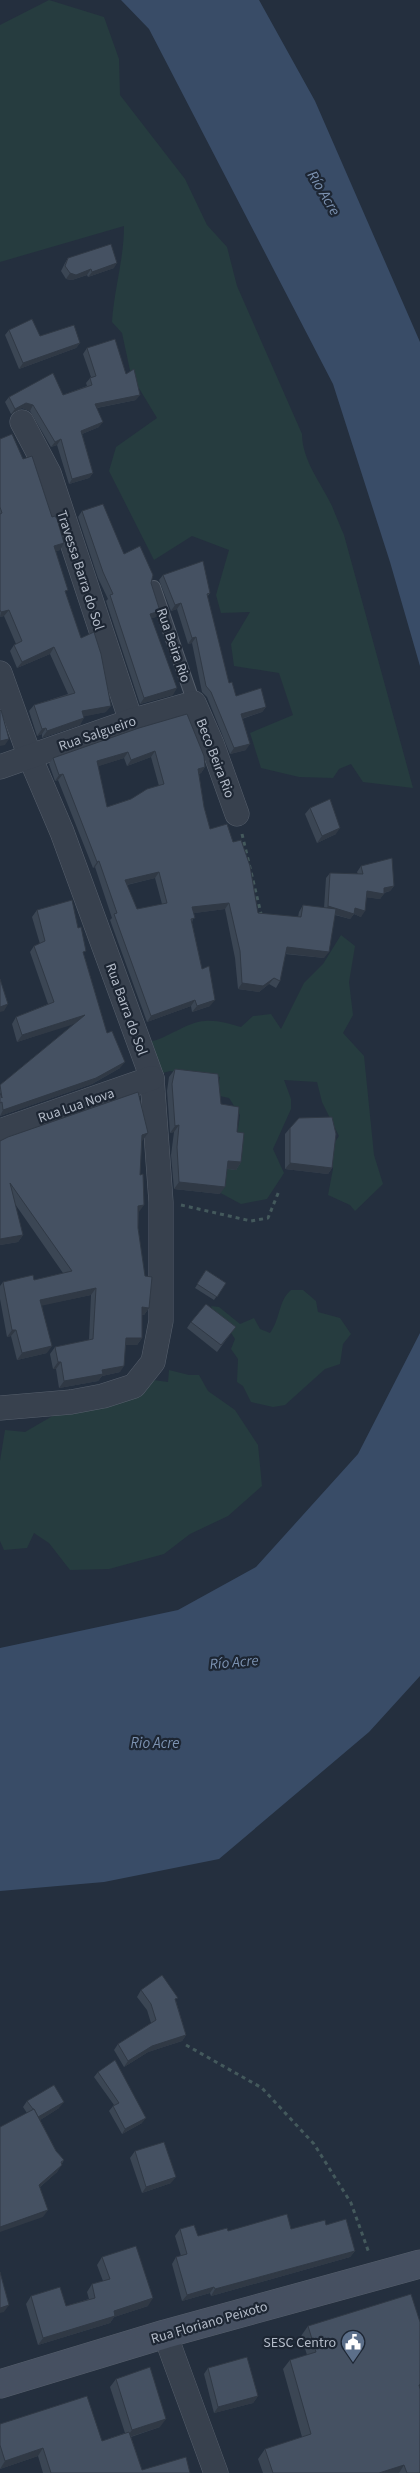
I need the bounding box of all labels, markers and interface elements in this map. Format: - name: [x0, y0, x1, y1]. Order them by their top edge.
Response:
- water label: Río Acre: [302, 167, 345, 220]
- street label: Travessa Barra do Sol: [51, 508, 109, 633]
- street label: Rua Beira Rio: [151, 605, 195, 685]
- street label: Rua Salgueiro: [56, 711, 139, 757]
- street label: Beco Beira Rio: [191, 716, 239, 801]
- street label: Rua Barra do Sol: [100, 960, 152, 1059]
- street label: Rua Lua Nova: [35, 1084, 117, 1128]
- water label: Río Acre: [209, 1650, 259, 1675]
- water label: Rio Acre: [131, 1733, 179, 1754]
- street label: Rua Floriano Peixoto: [149, 2297, 270, 2349]
- public building icon: SESC Centro: [340, 2329, 366, 2363]
- place label: SESC Centro: [263, 2333, 336, 2353]

